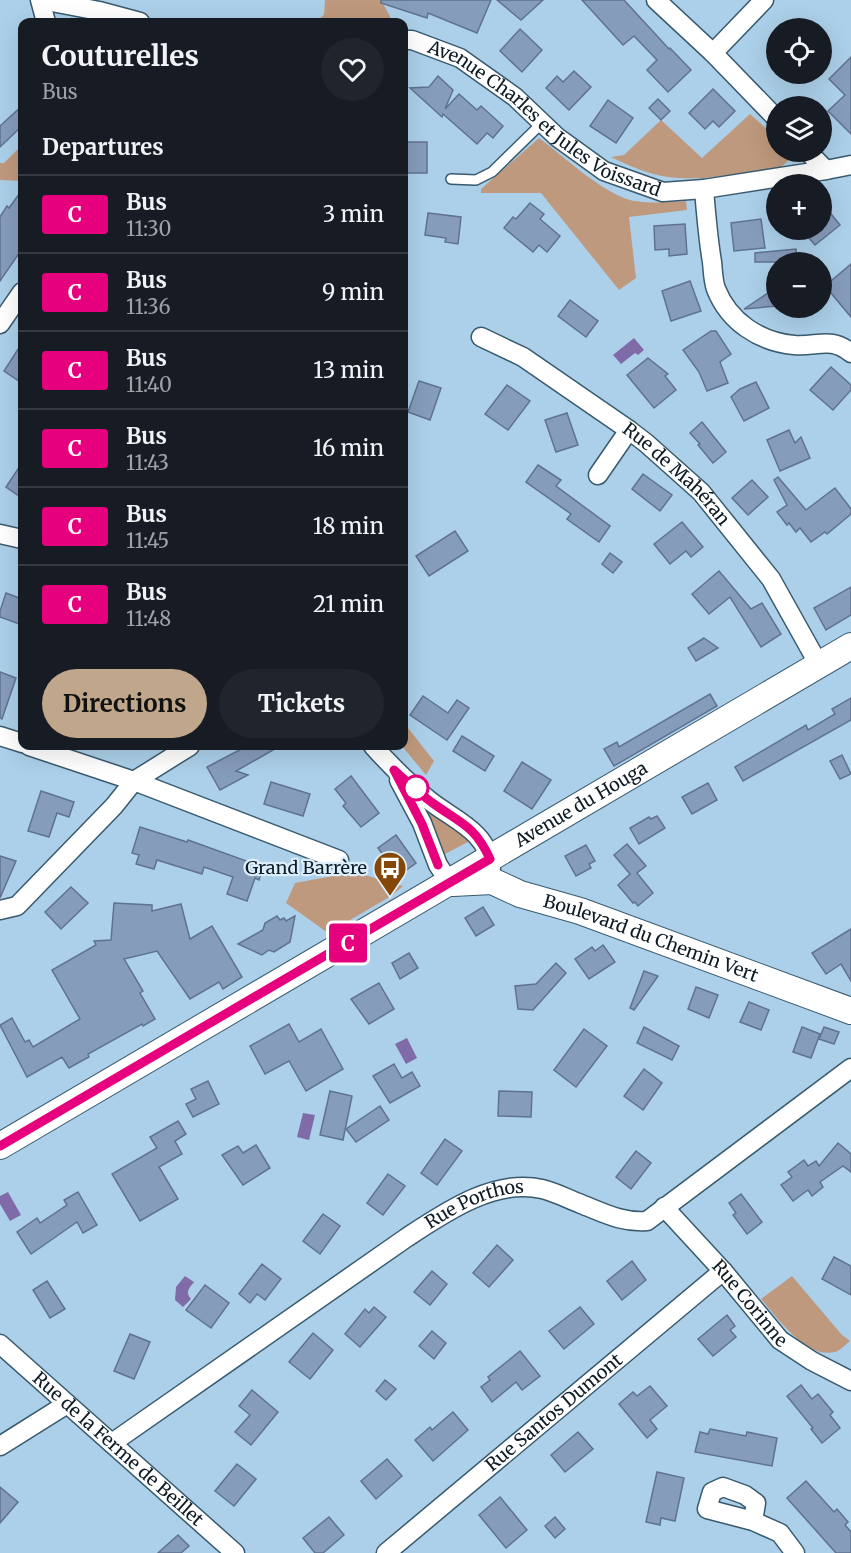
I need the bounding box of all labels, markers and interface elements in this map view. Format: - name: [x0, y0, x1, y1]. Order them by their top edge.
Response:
- map controls: [766, 18, 832, 318]
- button: locate: [766, 18, 832, 84]
- street label: Avenue Charles et Jules Voissard: [424, 35, 664, 201]
- text: Couturelles: [42, 38, 199, 74]
- button: heart: [321, 38, 384, 101]
- text: Bus: [42, 79, 78, 104]
- button: layers: [766, 96, 832, 162]
- text: Departures: [42, 133, 164, 161]
- button: +: [766, 174, 832, 240]
- text: Bus: [126, 188, 167, 216]
- text: 3 min: [323, 200, 384, 228]
- text: C: [68, 201, 82, 228]
- text: 11:30: [126, 216, 171, 241]
- button: −: [766, 252, 832, 318]
- text: Bus: [126, 266, 167, 294]
- text: 9 min: [322, 278, 384, 306]
- text: C: [68, 279, 82, 306]
- text: 11:36: [126, 294, 171, 319]
- text: Bus: [126, 344, 167, 372]
- text: 13 min: [313, 356, 384, 384]
- text: C: [68, 357, 82, 384]
- text: 11:40: [126, 372, 172, 397]
- street label: Rue de Mahéran: [618, 417, 735, 530]
- text: Bus: [126, 422, 167, 450]
- text: 16 min: [313, 434, 384, 462]
- text: C: [68, 435, 82, 462]
- text: 11:43: [126, 450, 169, 475]
- text: Bus: [126, 500, 167, 528]
- text: 18 min: [313, 512, 384, 540]
- text: C: [68, 513, 82, 540]
- text: 11:45: [126, 528, 169, 553]
- text: Bus: [126, 578, 167, 606]
- text: 21 min: [313, 590, 384, 618]
- text: C: [68, 591, 82, 618]
- text: 11:48: [126, 606, 171, 631]
- button: Directions: [42, 669, 207, 738]
- button: Tickets: [219, 669, 384, 738]
- street label: Avenue du Houga: [509, 756, 652, 853]
- unlabelled marker: [403, 775, 429, 801]
- bus stop icon: Grand Barrère: [372, 850, 408, 897]
- place label: Grand Barrère: [245, 856, 367, 879]
- street label: Boulevard du Chemin Vert: [541, 889, 762, 987]
- line badge: C: [328, 924, 368, 962]
- text: C: [341, 930, 355, 957]
- street label: Rue Porthos: [420, 1175, 524, 1234]
- street label: Rue Corinne: [707, 1255, 791, 1352]
- street label: Rue Santos Dumont: [480, 1348, 627, 1476]
- street label: Rue de la Ferme de Beillet: [28, 1367, 209, 1531]

